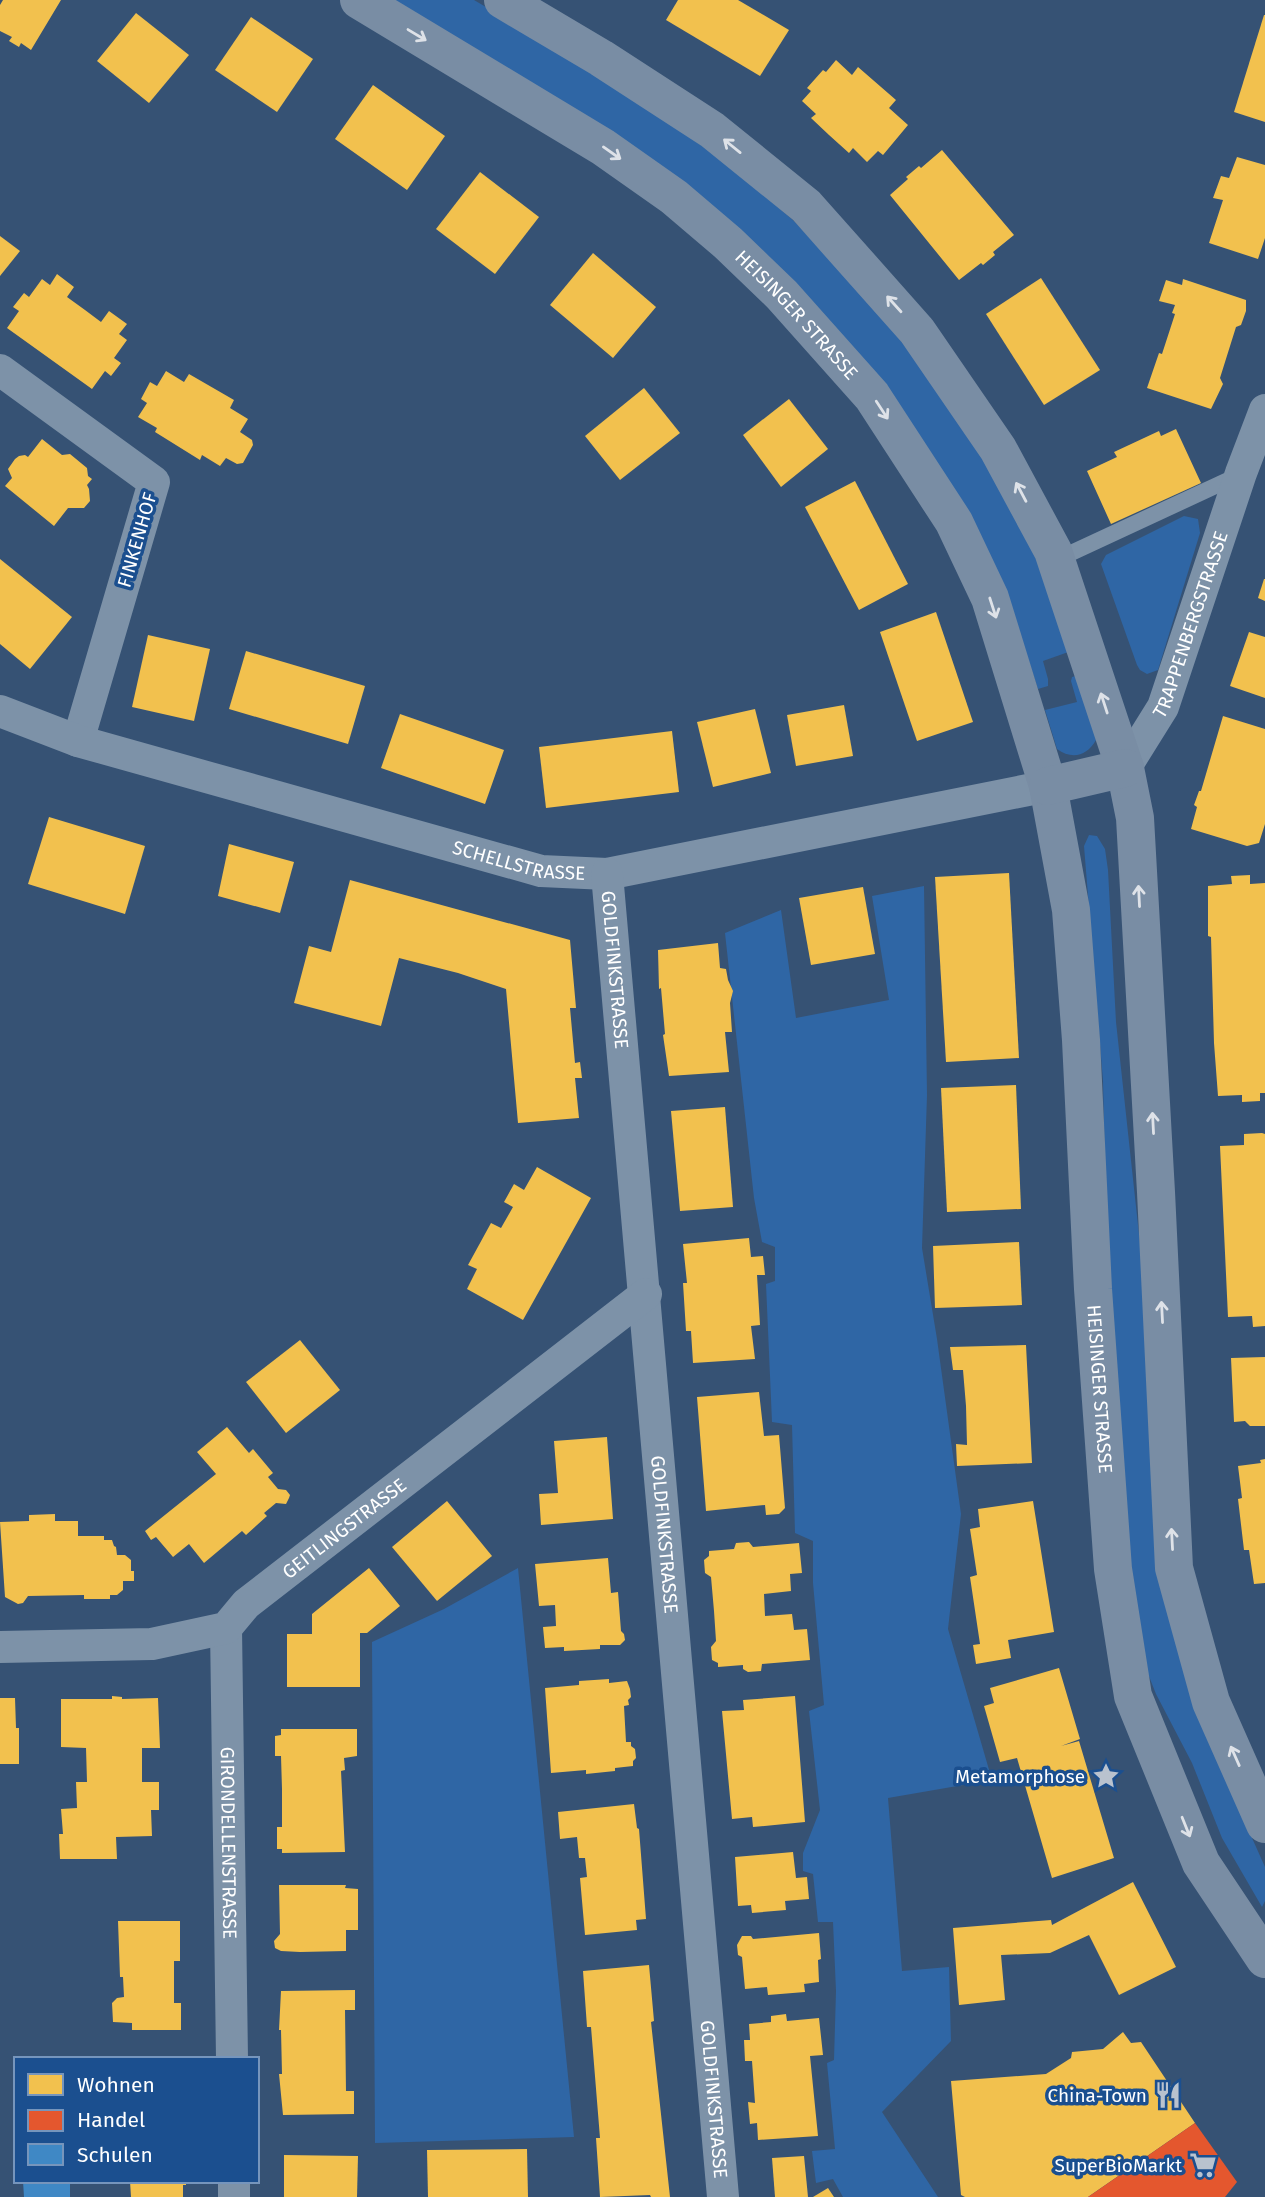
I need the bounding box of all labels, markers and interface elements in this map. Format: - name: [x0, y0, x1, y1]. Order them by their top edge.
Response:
- one-way arrow: [407, 28, 427, 42]
- one-way arrow: [723, 138, 741, 153]
- one-way arrow: [602, 146, 621, 160]
- street label: HEISINGER STRASSE: [731, 245, 863, 384]
- one-way arrow: [886, 295, 902, 313]
- one-way arrow: [875, 400, 889, 420]
- one-way arrow: [1014, 482, 1027, 503]
- street label: FINKENHOF: [112, 490, 162, 590]
- street label: TRAPPENBERGSTRASSE: [1148, 528, 1232, 722]
- one-way arrow: [988, 596, 1000, 618]
- one-way arrow: [1096, 693, 1109, 715]
- street label: SCHELLSTRASSE: [450, 835, 586, 885]
- one-way arrow: [1133, 885, 1146, 908]
- street label: GOLDFINKSTRASSE: [597, 890, 634, 1050]
- one-way arrow: [1146, 1112, 1159, 1135]
- one-way arrow: [1155, 1300, 1168, 1323]
- street label: HEISINGER STRASSE: [1083, 1304, 1118, 1474]
- street label: GOLDFINKSTRASSE: [647, 1454, 683, 1614]
- street label: GEITLINGSTRASSE: [278, 1473, 411, 1583]
- one-way arrow: [1166, 1528, 1179, 1551]
- one-way arrow: [1228, 1746, 1241, 1768]
- street label: GIRONDELLENSTRASSE: [216, 1747, 242, 1939]
- place icon: Metamorphose: [1091, 1761, 1121, 1791]
- place label: Metamorphose: [955, 1765, 1085, 1788]
- one-way arrow: [1181, 1816, 1194, 1838]
- street label: GOLDFINKSTRASSE: [696, 2019, 733, 2179]
- legend: [14, 2057, 259, 2183]
- text: Wohnen: [77, 2072, 155, 2098]
- restaurant icon: China-Town: [1153, 2080, 1183, 2110]
- place label: China-Town: [1047, 2084, 1147, 2107]
- text: Handel: [77, 2107, 145, 2133]
- text: Schulen: [77, 2142, 153, 2168]
- supermarket icon: SuperBioMarkt: [1188, 2150, 1218, 2180]
- place label: SuperBioMarkt: [1055, 2154, 1182, 2177]

